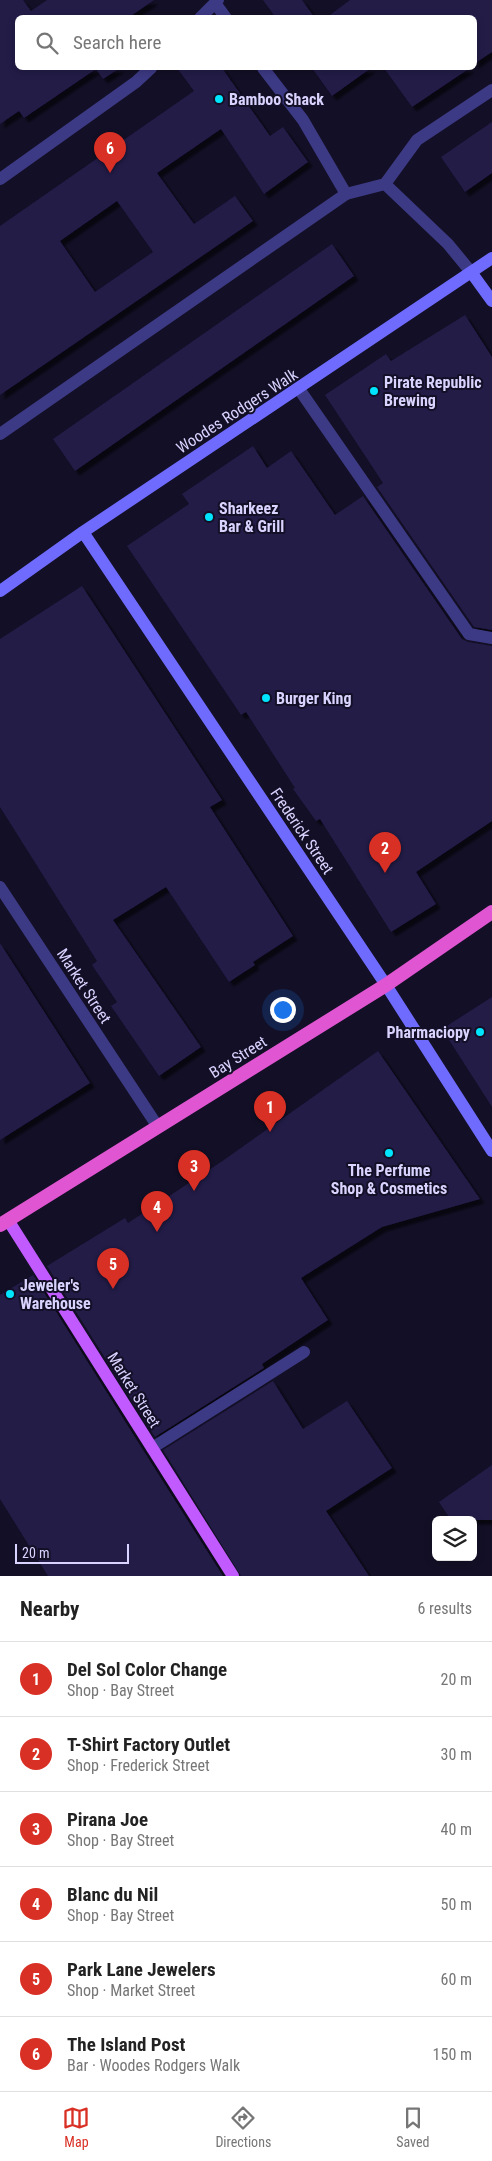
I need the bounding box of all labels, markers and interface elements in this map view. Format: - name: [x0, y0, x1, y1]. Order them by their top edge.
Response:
- search box: [15, 15, 477, 70]
- icon: search: [33, 29, 61, 57]
- text: Search here: [73, 31, 161, 54]
- place label: Bamboo Shack: [229, 90, 324, 109]
- marker: Bamboo Shack: [213, 93, 225, 105]
- pin: 6: [94, 132, 126, 173]
- street label: Woodes Rodgers Walk: [173, 364, 302, 457]
- place label: Pirate Republic Brewing: [384, 373, 482, 410]
- marker: Pirate Republic Brewing: [368, 385, 380, 397]
- place label: Sharkeez Bar & Grill: [219, 499, 284, 536]
- marker: Sharkeez Bar & Grill: [203, 511, 215, 523]
- place label: Burger King: [276, 689, 352, 708]
- marker: Burger King: [260, 692, 272, 704]
- street label: Frederick Street: [266, 784, 338, 878]
- pin: 2: [369, 832, 401, 873]
- street label: Market Street: [53, 945, 115, 1027]
- your location: [270, 997, 296, 1023]
- place label: Pharmaciopy: [386, 1023, 470, 1042]
- marker: Pharmaciopy: [474, 1026, 486, 1038]
- street label: Bay Street: [206, 1032, 270, 1082]
- pin: 1: [254, 1091, 286, 1132]
- marker: The Perfume Shop & Cosmetics: [383, 1147, 395, 1159]
- pin: 3: [178, 1150, 210, 1191]
- place label: The Perfume Shop & Cosmetics: [331, 1161, 447, 1198]
- pin: 4: [141, 1191, 173, 1232]
- pin: 5: [97, 1248, 129, 1289]
- place label: Jeweler's Warehouse: [20, 1276, 91, 1313]
- marker: Jeweler's Warehouse: [4, 1288, 16, 1300]
- street label: Market Street: [103, 1349, 165, 1431]
- map controls: [432, 1516, 477, 1561]
- button: layers: [432, 1516, 477, 1561]
- scale bar: [15, 1541, 129, 1564]
- text: 20 m: [22, 1545, 50, 1561]
- text: Nearby: [20, 1597, 79, 1621]
- text: 6 results: [417, 1599, 472, 1618]
- text: Del Sol Color Change: [67, 1658, 227, 1681]
- text: 1: [32, 1670, 40, 1689]
- text: 20 m: [440, 1670, 472, 1689]
- text: Shop · Bay Street: [67, 1681, 174, 1700]
- text: T-Shirt Factory Outlet: [67, 1733, 230, 1756]
- text: 2: [32, 1745, 40, 1764]
- text: 30 m: [440, 1745, 472, 1764]
- text: Shop · Frederick Street: [67, 1756, 210, 1775]
- text: Pirana Joe: [67, 1808, 148, 1831]
- text: 3: [32, 1820, 40, 1839]
- text: 40 m: [440, 1820, 472, 1839]
- text: Shop · Bay Street: [67, 1831, 174, 1850]
- text: Blanc du Nil: [67, 1883, 158, 1906]
- text: 4: [32, 1895, 40, 1914]
- text: 50 m: [440, 1895, 472, 1914]
- text: Shop · Bay Street: [67, 1906, 174, 1925]
- text: Park Lane Jewelers: [67, 1958, 216, 1981]
- text: 5: [32, 1970, 40, 1989]
- text: 60 m: [440, 1970, 472, 1989]
- text: Shop · Market Street: [67, 1981, 195, 2000]
- text: The Island Post: [67, 2033, 185, 2056]
- text: 6: [32, 2045, 40, 2064]
- text: 150 m: [433, 2045, 472, 2064]
- text: Bar · Woodes Rodgers Walk: [67, 2056, 240, 2075]
- tab: Map: [62, 2104, 90, 2150]
- tab: Directions: [215, 2104, 271, 2150]
- tab: Saved: [396, 2104, 430, 2150]

